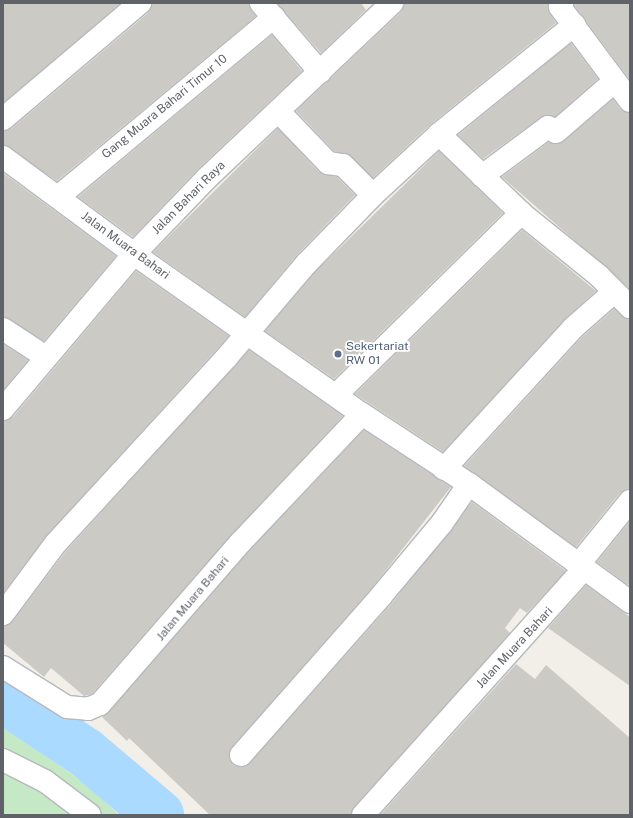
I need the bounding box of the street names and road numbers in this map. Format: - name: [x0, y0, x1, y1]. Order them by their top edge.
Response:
- street label: Gang Muara Bahari Timur 10: [99, 52, 231, 162]
- street label: Jalan Bahari Raya: [149, 158, 229, 238]
- street label: Jalan Muara Bahari: [78, 209, 172, 283]
- street label: Jalan Muara Bahari: [154, 554, 232, 644]
- street label: Jalan Muara Bahari: [474, 605, 556, 691]

